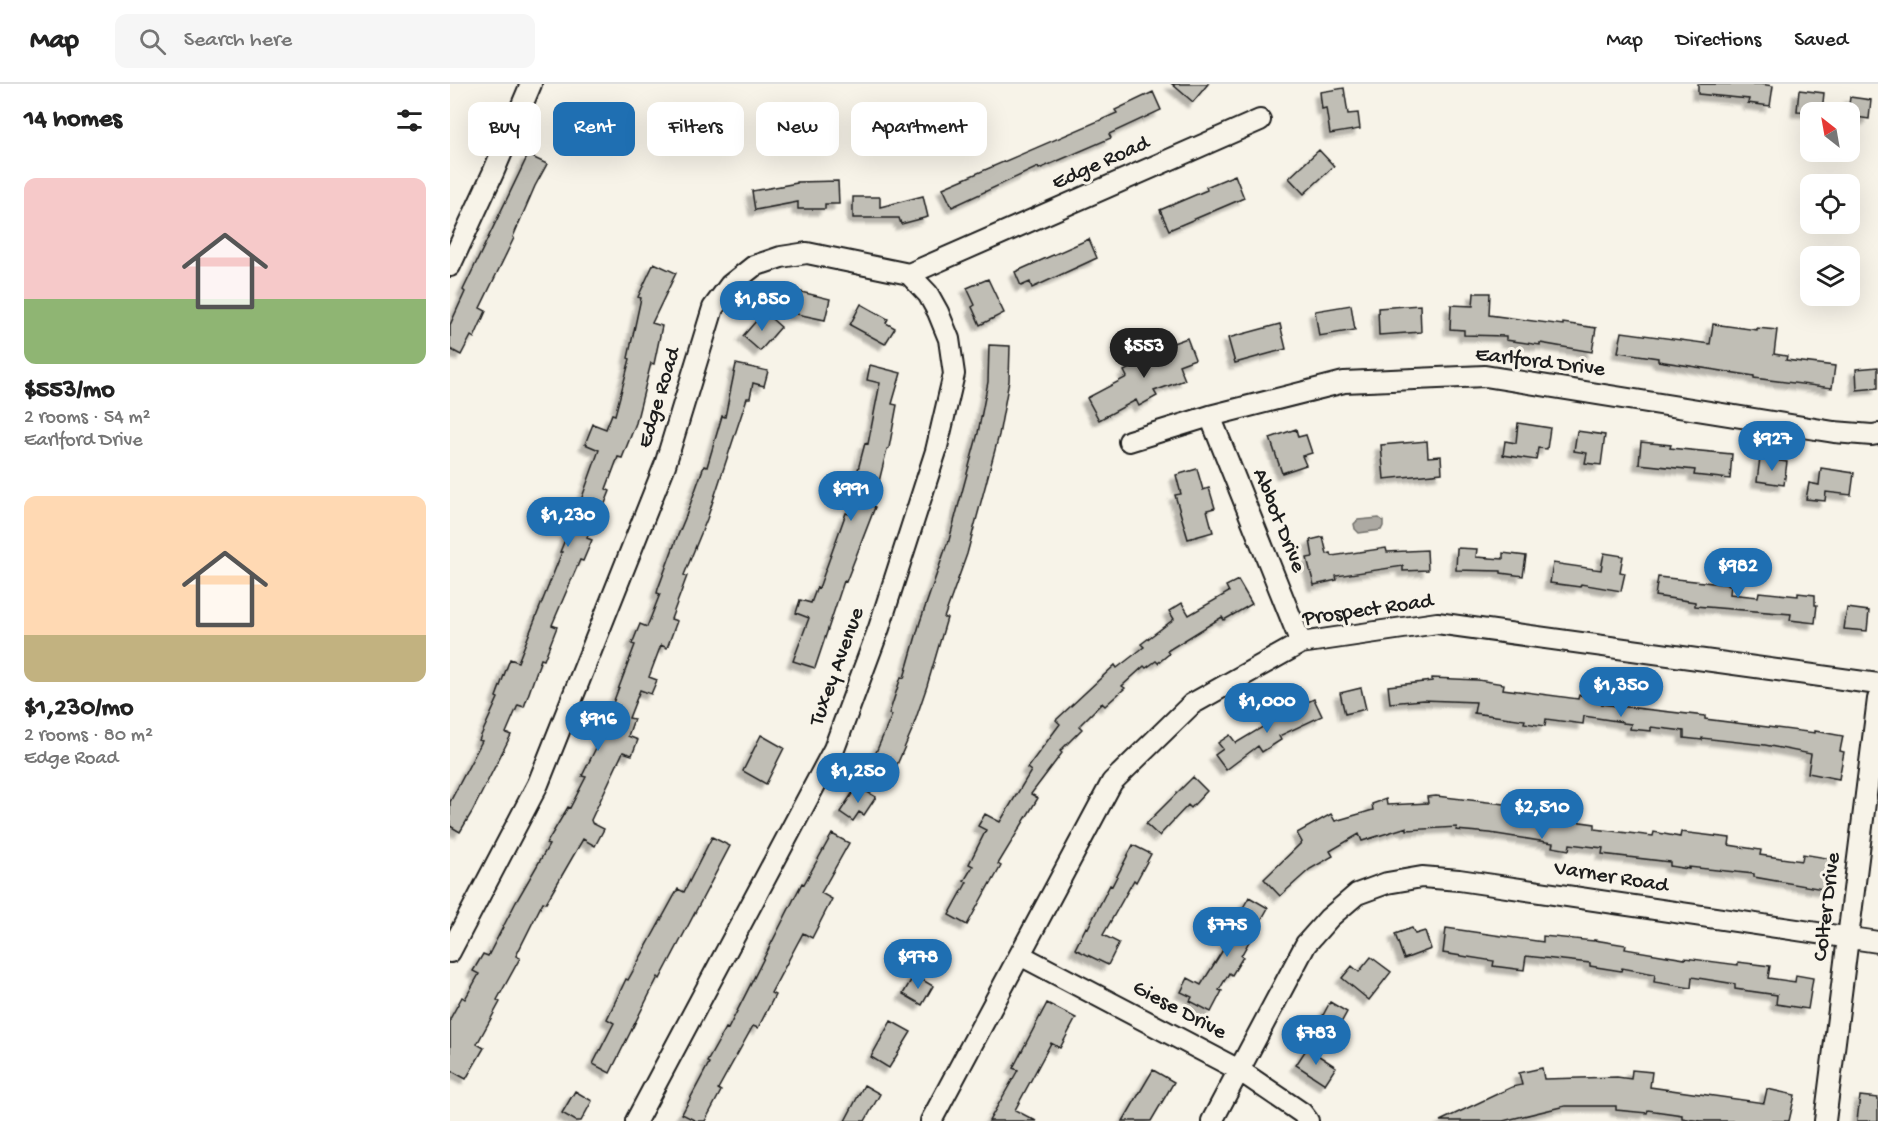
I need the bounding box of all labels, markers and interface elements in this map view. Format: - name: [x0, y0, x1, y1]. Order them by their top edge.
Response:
- search box: [115, 14, 535, 68]
- text: Map: [30, 25, 79, 58]
- icon: search: [136, 25, 169, 58]
- text: Search here: [184, 28, 292, 54]
- text: Map: [1606, 29, 1643, 54]
- text: Directions: [1676, 29, 1761, 54]
- text: Saved: [1794, 29, 1848, 54]
- chip: Buy: [468, 102, 541, 156]
- chip: Rent: [553, 102, 635, 156]
- chip: Filters: [647, 102, 744, 156]
- chip: New: [756, 102, 839, 156]
- chip: Apartment: [851, 102, 987, 156]
- north arrow: [1800, 102, 1860, 162]
- map controls: [1800, 102, 1860, 306]
- icon: filters: [393, 104, 426, 137]
- text: 14 homes: [24, 105, 122, 136]
- street label: Edge Road: [1048, 130, 1156, 197]
- button: locate: [1800, 174, 1860, 234]
- icon: home: [171, 217, 279, 325]
- button: layers: [1800, 246, 1860, 306]
- pin: $1,850: [713, 281, 811, 332]
- text: $1,850: [734, 289, 790, 312]
- pin: $553: [1108, 328, 1180, 379]
- text: $553: [1124, 336, 1164, 359]
- street label: Earlford Drive: [1474, 342, 1607, 384]
- street label: Edge Road: [632, 343, 688, 451]
- text: $553/mo: [24, 376, 115, 407]
- text: 2 rooms · 54 m²: [24, 407, 151, 430]
- pin: $927: [1736, 421, 1808, 472]
- text: $927: [1752, 429, 1792, 452]
- text: Earlford Drive: [24, 430, 143, 453]
- street label: Abbot Drive: [1245, 465, 1311, 577]
- pin: $991: [815, 471, 887, 522]
- text: $991: [832, 479, 870, 502]
- pin: $1,230: [519, 497, 617, 548]
- text: $1,230: [541, 505, 595, 528]
- icon: home: [171, 535, 279, 643]
- pin: $982: [1702, 548, 1774, 599]
- text: $982: [1718, 556, 1758, 579]
- street label: Prospect Road: [1300, 589, 1437, 633]
- street label: Tuxey Avenue: [804, 604, 872, 732]
- pin: $1,350: [1572, 667, 1670, 718]
- text: $1,350: [1593, 675, 1649, 698]
- pin: $1,000: [1218, 683, 1316, 734]
- text: $1,000: [1238, 691, 1296, 714]
- text: $1,230/mo: [24, 694, 134, 725]
- pin: $916: [562, 701, 634, 752]
- text: $916: [579, 709, 617, 732]
- text: 2 rooms · 80 m²: [24, 725, 153, 748]
- text: Edge Road: [24, 748, 118, 771]
- pin: $1,250: [809, 753, 907, 804]
- text: $1,250: [830, 761, 886, 784]
- pin: $2,510: [1493, 789, 1591, 840]
- text: $2,510: [1514, 797, 1570, 820]
- street label: Colter Drive: [1808, 850, 1848, 963]
- street label: Varner Road: [1551, 856, 1672, 900]
- pin: $775: [1191, 907, 1263, 958]
- text: $775: [1207, 915, 1247, 938]
- pin: $978: [882, 939, 954, 990]
- text: $978: [898, 947, 938, 970]
- street label: Giese Drive: [1128, 975, 1231, 1047]
- pin: $783: [1280, 1015, 1352, 1066]
- text: $783: [1296, 1023, 1336, 1046]

